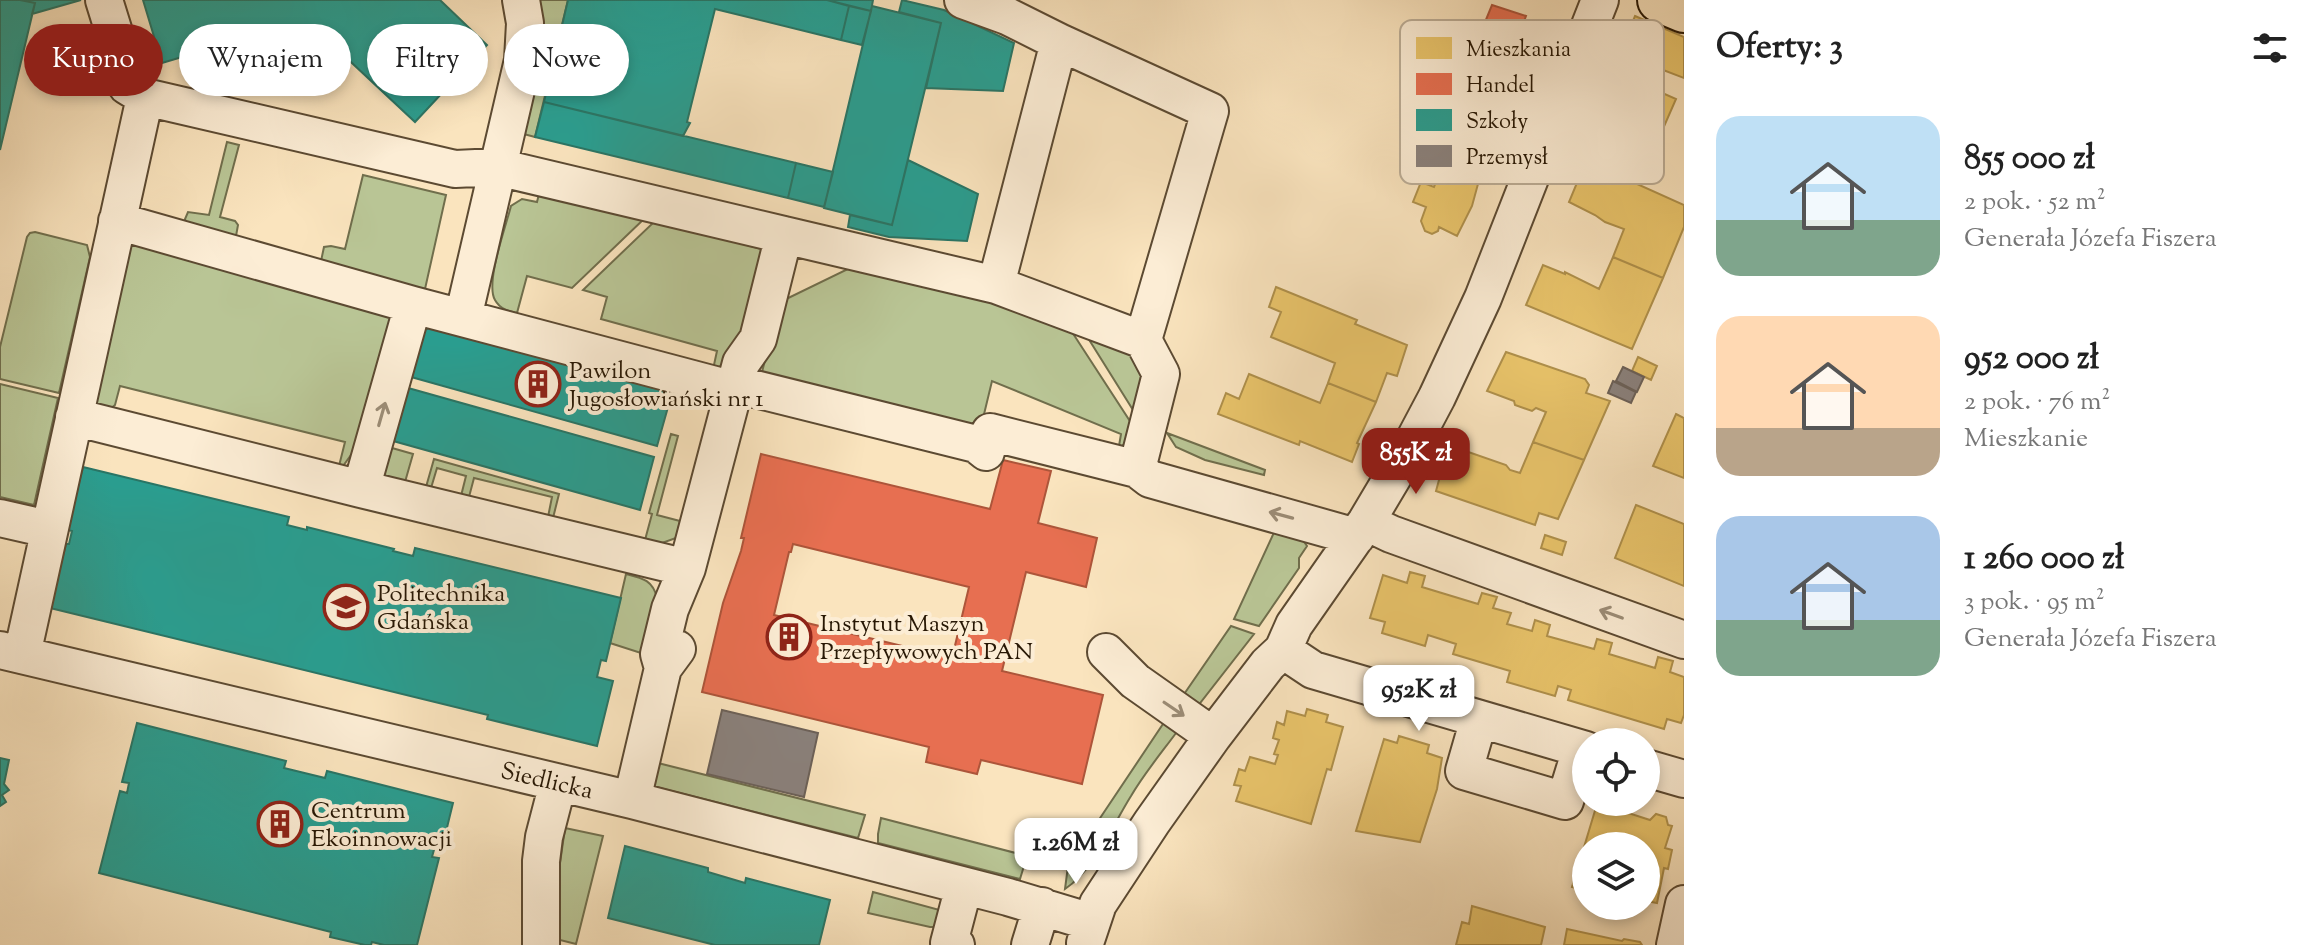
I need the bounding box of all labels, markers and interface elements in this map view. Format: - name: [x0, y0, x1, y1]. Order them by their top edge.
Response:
- legend: [1400, 20, 1664, 184]
- chip: Kupno: [24, 24, 163, 96]
- chip: Wynajem: [179, 24, 351, 96]
- chip: Filtry: [367, 24, 488, 96]
- chip: Nowe: [504, 24, 629, 96]
- text: Oferty: 3: [1716, 24, 1843, 73]
- icon: filters: [2248, 26, 2292, 70]
- text: Mieszkania: [1466, 35, 1571, 67]
- text: Handel: [1466, 71, 1535, 103]
- text: Szkoły: [1466, 107, 1528, 139]
- text: 855 000 zł: [1964, 135, 2095, 184]
- text: Przemysł: [1466, 143, 1548, 175]
- icon: home: [1780, 148, 1876, 244]
- text: 2 pok. · 52 m²: [1964, 184, 2105, 221]
- text: Generała Józefa Fiszera: [1964, 221, 2217, 258]
- text: 952 000 zł: [1964, 335, 2099, 384]
- icon: home: [1780, 348, 1876, 444]
- place label: Pawilon Jugosłowiański nr 1: [567, 355, 764, 417]
- building icon: Pawilon Jugosłowiański nr 1: [514, 360, 562, 408]
- text: 2 pok. · 76 m²: [1964, 384, 2110, 421]
- one-way arrow: [375, 402, 390, 428]
- text: Mieszkanie: [1964, 421, 2088, 458]
- pin: 855K zł: [1342, 428, 1490, 496]
- text: 855K zł: [1380, 435, 1452, 472]
- one-way arrow: [1269, 507, 1295, 522]
- text: 1 260 000 zł: [1964, 535, 2124, 584]
- icon: home: [1780, 548, 1876, 644]
- place label: Politechnika Gdańska: [377, 578, 505, 640]
- school or university icon: Politechnika Gdańska: [322, 583, 370, 631]
- text: 3 pok. · 95 m²: [1964, 584, 2105, 621]
- one-way arrow: [1598, 605, 1623, 620]
- place label: Instytut Maszyn Przepływowych PAN: [820, 608, 1033, 670]
- building icon: Instytut Maszyn Przepływowych PAN: [765, 613, 813, 661]
- text: Generała Józefa Fiszera: [1964, 621, 2217, 658]
- pin: 952K zł: [1345, 665, 1493, 733]
- text: 952K zł: [1381, 672, 1457, 709]
- one-way arrow: [1162, 701, 1184, 717]
- map controls: [1572, 728, 1660, 920]
- button: locate: [1572, 728, 1660, 816]
- street label: Siedlicka: [497, 755, 596, 809]
- place label: Centrum Ekoinnowacji: [311, 795, 452, 857]
- building icon: Centrum Ekoinnowacji: [256, 800, 304, 848]
- pin: 1.26M zł: [993, 818, 1159, 886]
- text: 1.26M zł: [1033, 825, 1120, 862]
- button: layers: [1572, 832, 1660, 920]

